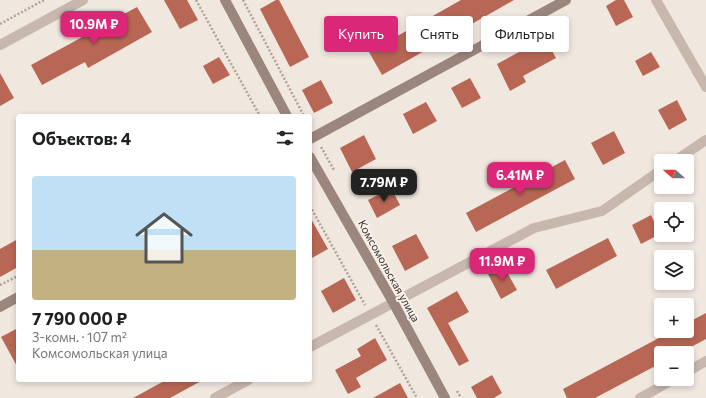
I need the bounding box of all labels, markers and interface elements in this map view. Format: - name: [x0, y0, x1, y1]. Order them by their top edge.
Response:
- pin: 10.9M ₽: [57, 11, 131, 45]
- text: 10.9M ₽: [69, 16, 119, 32]
- chip: Купить: [324, 16, 398, 52]
- chip: Снять: [406, 16, 473, 52]
- chip: Фильтры: [481, 16, 569, 52]
- icon: filters: [274, 127, 296, 149]
- text: Объектов: 4: [32, 128, 131, 149]
- north arrow: [654, 154, 694, 194]
- map controls: [654, 154, 694, 386]
- pin: 6.41M ₽: [483, 162, 557, 196]
- text: 6.41M ₽: [496, 167, 544, 183]
- pin: 7.79M ₽: [347, 169, 421, 203]
- text: 7.79M ₽: [360, 174, 408, 190]
- icon: home: [128, 202, 200, 274]
- button: locate: [654, 202, 694, 242]
- street label: Комсомольская улица: [356, 217, 423, 324]
- pin: 11.9M ₽: [465, 248, 539, 282]
- button: layers: [654, 250, 694, 290]
- text: 11.9M ₽: [479, 253, 525, 269]
- button: +: [654, 298, 694, 338]
- text: 7 790 000 ₽: [32, 308, 127, 329]
- text: 3-комн. · 107 m²: [32, 329, 127, 345]
- text: Комсомольская улица: [32, 345, 167, 361]
- button: −: [654, 346, 694, 386]

